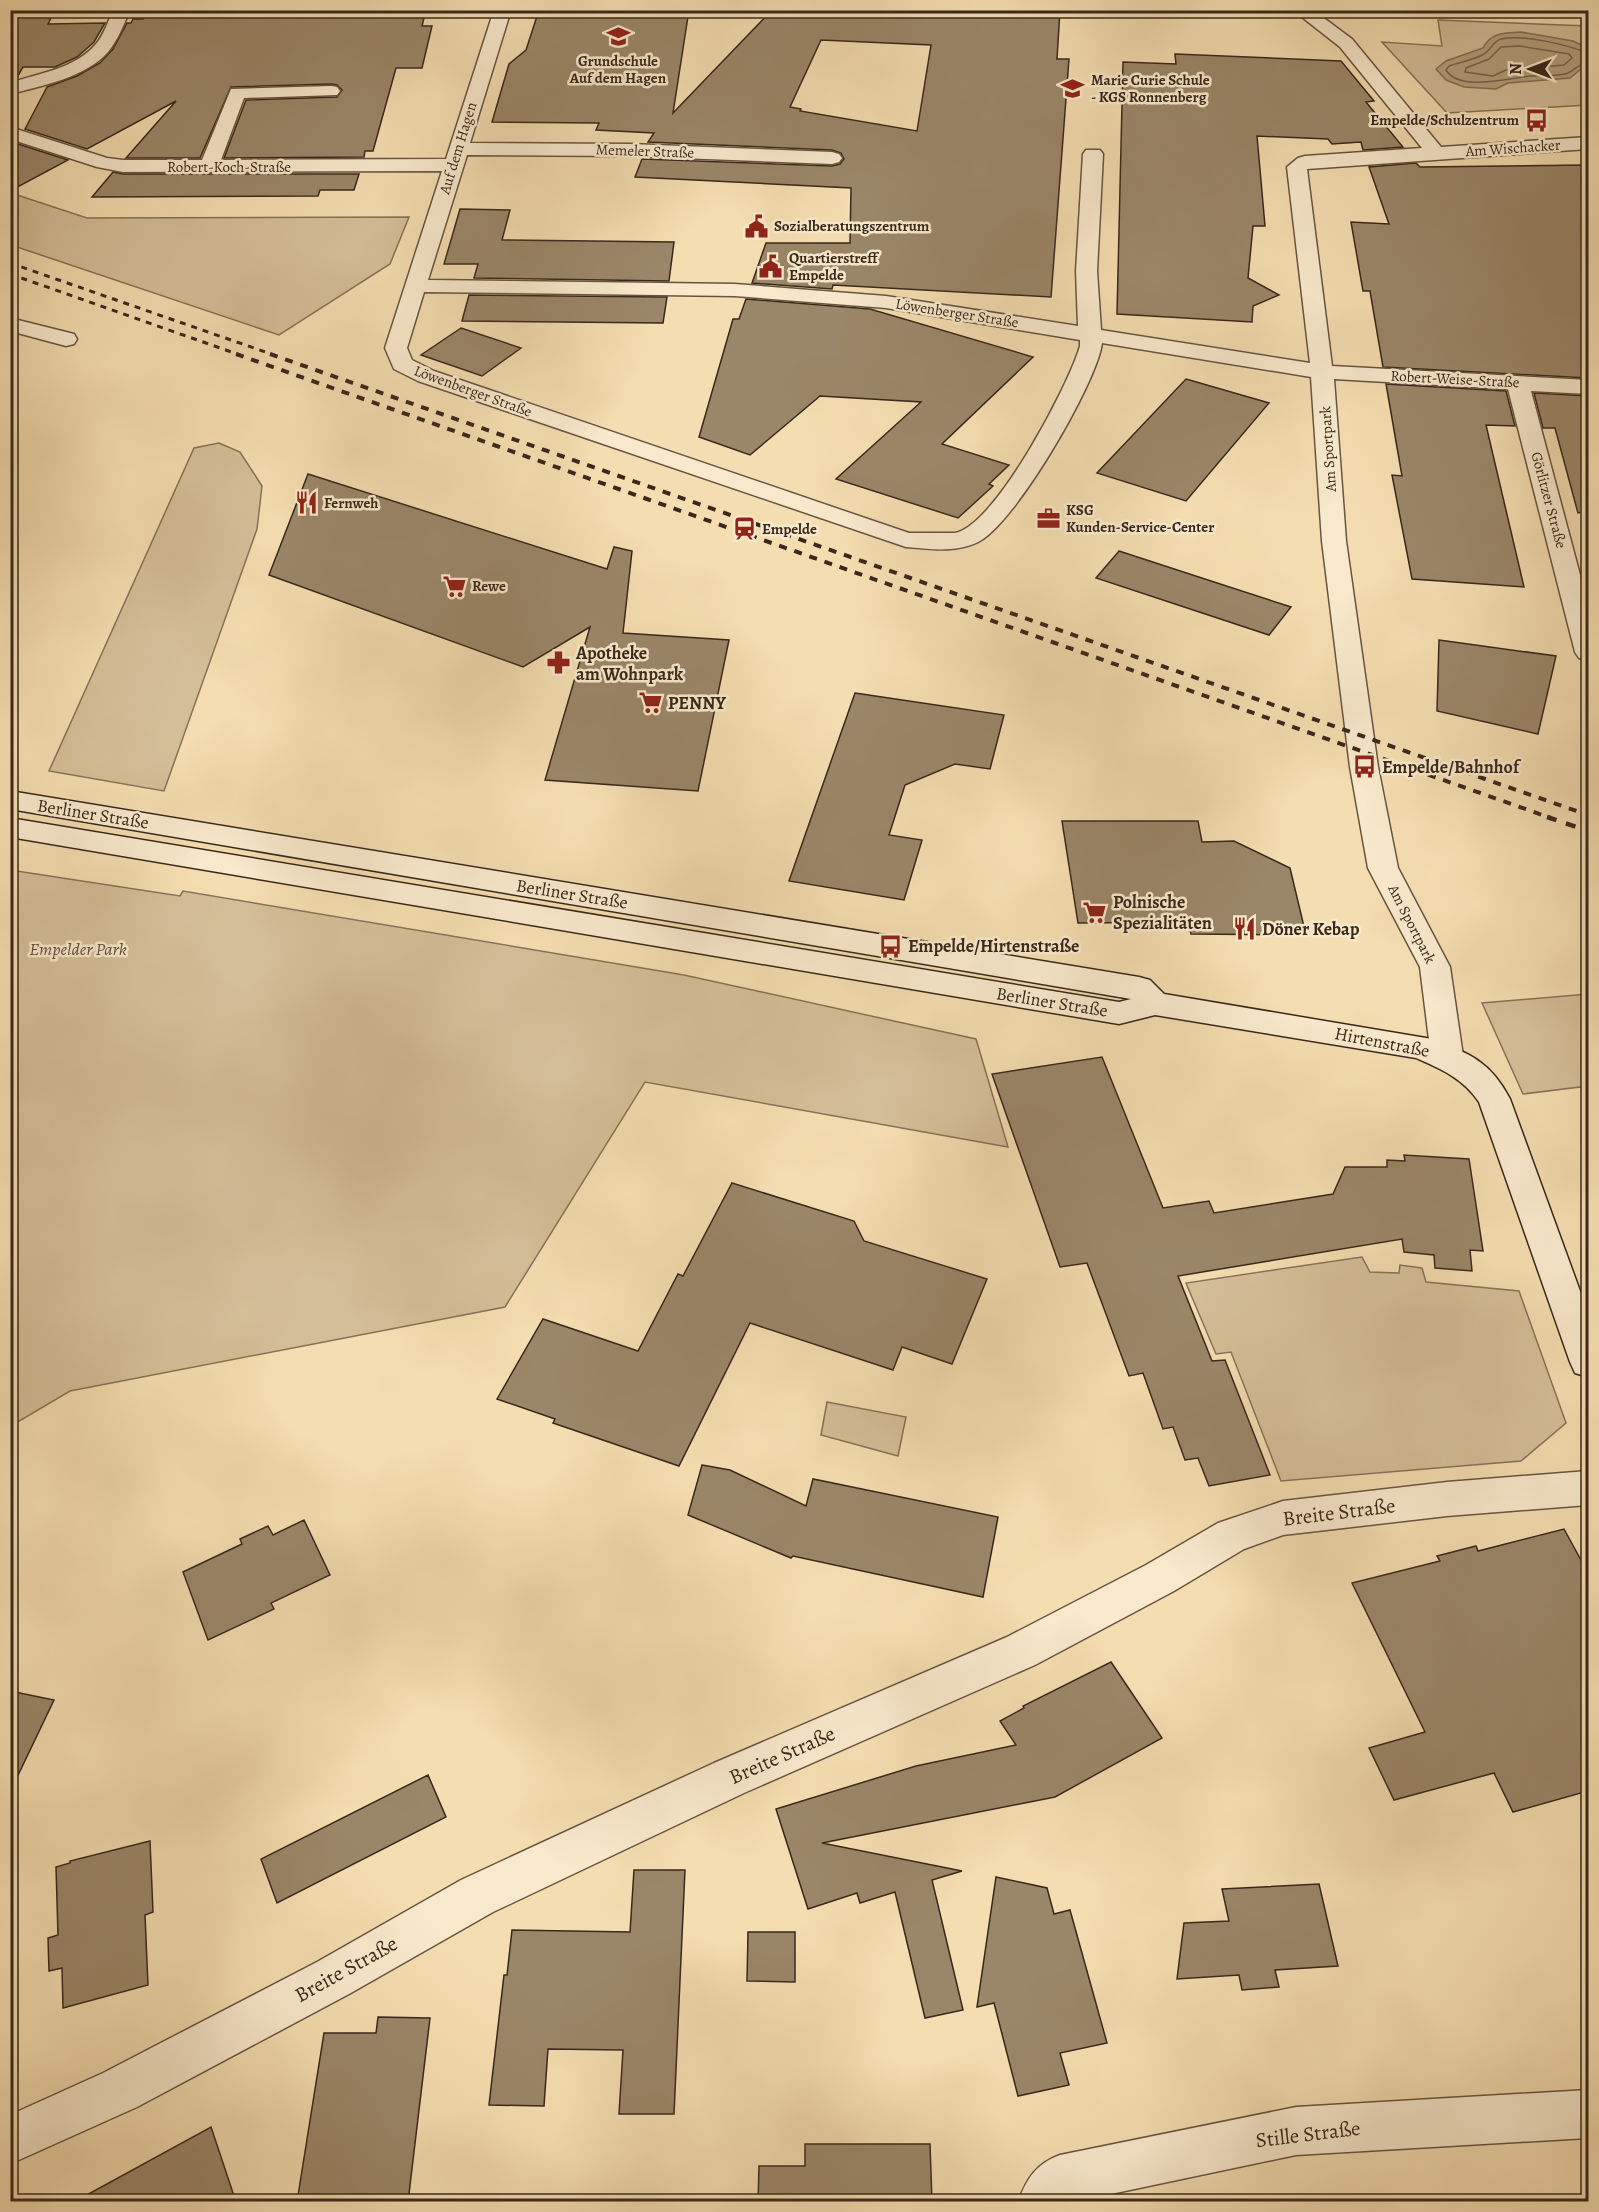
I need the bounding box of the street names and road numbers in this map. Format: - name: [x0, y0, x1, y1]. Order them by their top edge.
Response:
- street label: Auf dem Hagen: [434, 100, 481, 197]
- street label: Am Wischacker: [1464, 135, 1561, 161]
- street label: Memeler Straße: [595, 139, 695, 163]
- street label: Robert-Koch-Straße: [167, 157, 291, 177]
- street label: Löwenberger Straße: [894, 293, 1020, 333]
- street label: Löwenberger Straße: [411, 360, 535, 422]
- street label: Robert-Weise-Straße: [1390, 366, 1520, 392]
- street label: Am Sportpark: [1315, 405, 1341, 494]
- street label: Görlitzer Straße: [1527, 450, 1572, 551]
- street label: Berliner Straße: [35, 793, 151, 835]
- street label: Berliner Straße: [514, 873, 630, 915]
- street label: Am Sportpark: [1383, 880, 1441, 967]
- street label: Berliner Straße: [994, 981, 1110, 1023]
- street label: Hirtenstraße: [1332, 1021, 1432, 1063]
- street label: Breite Straße: [1281, 1491, 1397, 1533]
- street label: Breite Straße: [724, 1719, 840, 1791]
- street label: Breite Straße: [290, 1929, 402, 2009]
- street label: Stille Straße: [1254, 2114, 1362, 2154]

